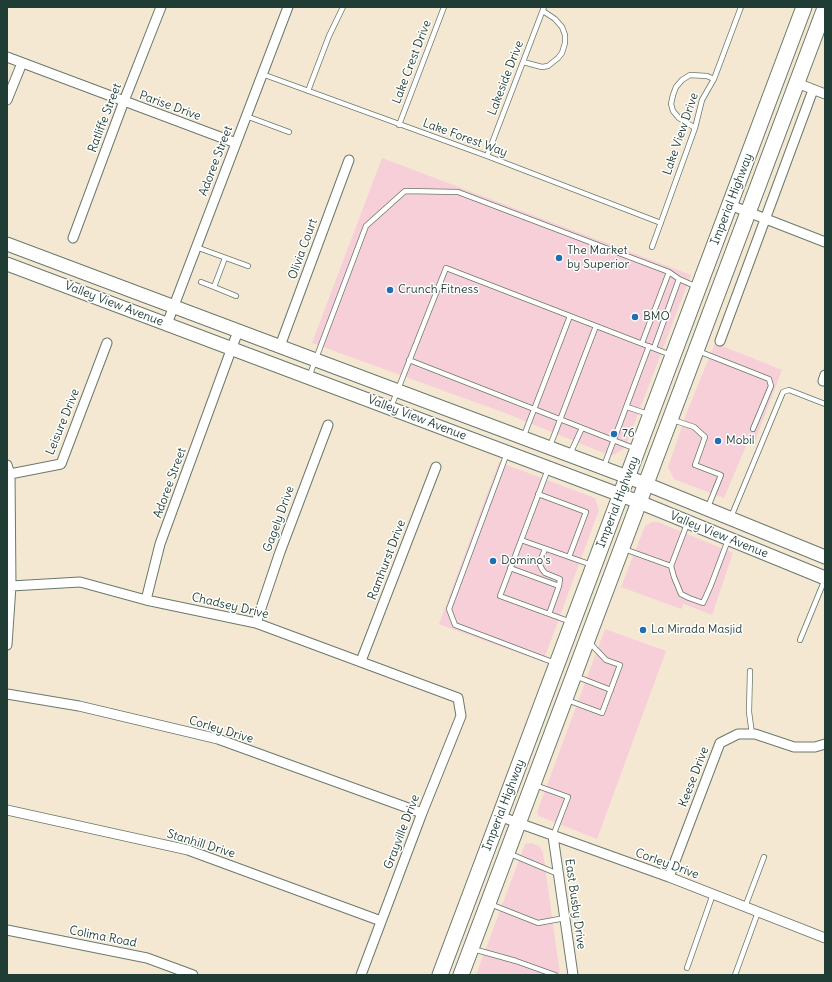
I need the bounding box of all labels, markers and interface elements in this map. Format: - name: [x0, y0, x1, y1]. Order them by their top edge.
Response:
- street label: Lake Crest Drive: [389, 18, 435, 106]
- street label: Lakeside Drive: [485, 39, 527, 117]
- street label: Ratliffe Street: [85, 81, 125, 155]
- street label: Parise Drive: [137, 88, 203, 124]
- street label: Lake View Drive: [660, 91, 702, 177]
- street label: Lake Forest Way: [421, 116, 509, 160]
- street label: Adoree Street: [196, 124, 236, 198]
- street label: Imperial Highway: [708, 151, 756, 247]
- street label: Olivia Court: [285, 217, 321, 281]
- place label: The Market by Superior: [567, 244, 630, 272]
- marker: The Market by Superior: [554, 253, 564, 263]
- street label: Valley View Avenue: [63, 279, 165, 329]
- place label: Crunch Fitness: [398, 283, 478, 297]
- marker: Crunch Fitness: [385, 285, 395, 295]
- place label: BMO: [643, 310, 670, 324]
- marker: BMO: [630, 312, 640, 322]
- street label: Leisure Drive: [43, 387, 83, 457]
- street label: Valley View Avenue: [366, 393, 468, 443]
- place label: 76: [622, 427, 635, 441]
- marker: 76: [609, 429, 619, 439]
- place label: Mobil: [726, 434, 754, 448]
- marker: Mobil: [713, 436, 723, 446]
- street label: Adoree Street: [151, 446, 189, 520]
- street label: Imperial Highway: [594, 454, 642, 550]
- street label: Gagely Drive: [260, 484, 298, 554]
- street label: Valley View Avenue: [668, 509, 770, 561]
- street label: Ramhurst Drive: [365, 518, 409, 602]
- place label: Domino's: [501, 554, 551, 568]
- marker: Domino's: [488, 556, 498, 566]
- street label: Chadsey Drive: [190, 590, 270, 622]
- place label: La Mirada Masjid: [651, 623, 742, 637]
- marker: La Mirada Masjid: [638, 625, 648, 635]
- street label: Corley Drive: [187, 713, 255, 747]
- street label: Keese Drive: [676, 745, 712, 809]
- street label: Imperial Highway: [480, 757, 528, 853]
- street label: Grayville Drive: [381, 793, 423, 871]
- street label: Stanhill Drive: [165, 827, 237, 861]
- street label: Corley Drive: [633, 846, 701, 882]
- street label: East Busby Drive: [562, 858, 588, 950]
- street label: Colima Road: [68, 923, 138, 951]

